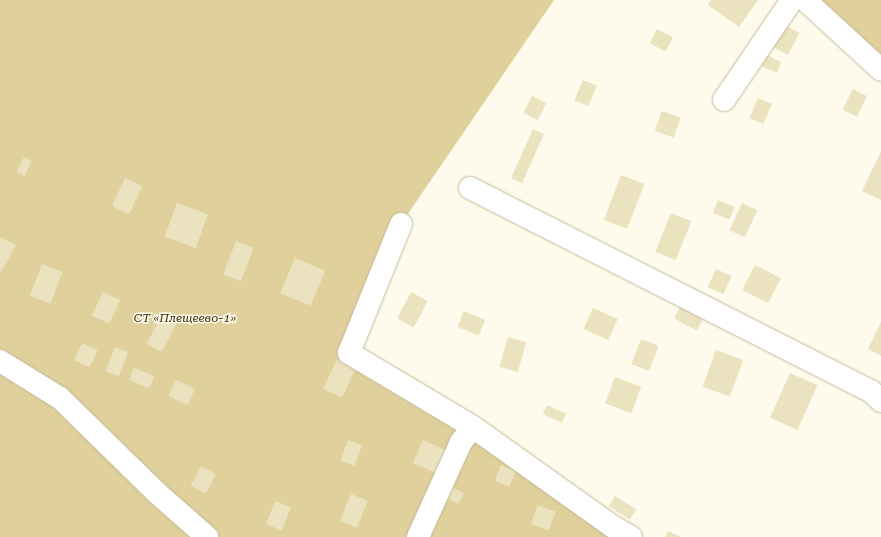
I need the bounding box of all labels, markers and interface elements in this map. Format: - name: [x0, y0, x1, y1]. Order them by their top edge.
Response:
- park label: СТ «Плещеево-1»: [134, 312, 236, 326]

